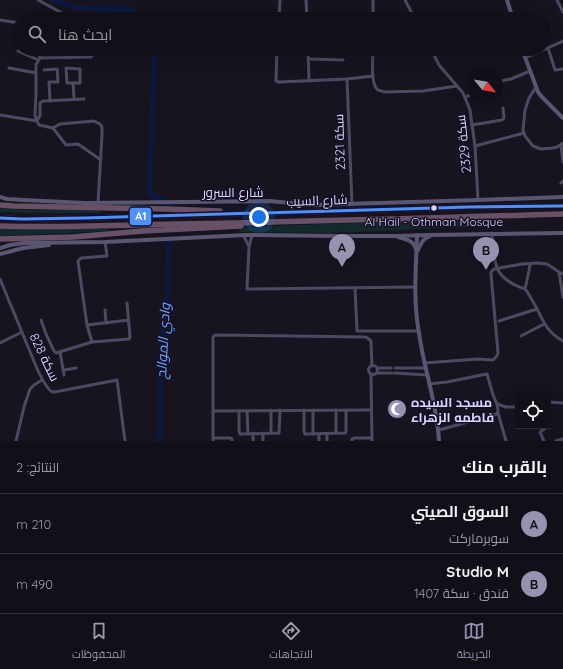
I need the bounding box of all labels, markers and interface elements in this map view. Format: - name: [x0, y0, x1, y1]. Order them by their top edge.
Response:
- search box: [12, 12, 551, 56]
- icon: search: [26, 23, 48, 45]
- text: ابحث هنا: [58, 25, 112, 44]
- north arrow: [467, 68, 503, 104]
- street label: سكة 2321: [330, 114, 348, 170]
- street label: سكة 2329: [452, 114, 474, 174]
- street label: شارع السرور: [201, 184, 264, 201]
- street label: شارع السيب: [286, 191, 348, 210]
- marker: Al Hail - Othman Mosque: [429, 203, 439, 213]
- line badge: A1: [129, 207, 152, 226]
- your location: [249, 207, 269, 227]
- text: A1: [135, 209, 147, 223]
- place label: Al Hail - Othman Mosque: [365, 214, 503, 229]
- pin: A: [329, 234, 355, 267]
- pin: B: [473, 237, 499, 270]
- water label: وادي الموالح: [152, 301, 177, 381]
- street label: سكة 828: [26, 330, 64, 384]
- map controls: [515, 393, 551, 429]
- button: locate: [515, 393, 551, 429]
- place label: مسجد السيده فاطمه الزهراء: [411, 394, 494, 425]
- mosque icon: مسجد السيده فاطمه الزهراء: [386, 398, 408, 420]
- text: بالقرب منك: [462, 456, 547, 477]
- text: النتائج: 2: [16, 459, 59, 475]
- text: السوق الصيني: [411, 502, 509, 521]
- text: 210 m: [16, 516, 51, 532]
- text: A: [530, 516, 538, 532]
- text: سوبرماركت: [449, 530, 509, 546]
- text: Studio M: [446, 562, 509, 581]
- text: 490 m: [16, 576, 53, 592]
- text: B: [530, 576, 538, 592]
- text: فندق · سكة 1407: [414, 585, 509, 601]
- tab: المحفوظات: [72, 620, 125, 664]
- tab: الاتجاهات: [269, 620, 313, 664]
- tab: الخريطة: [457, 620, 491, 664]

